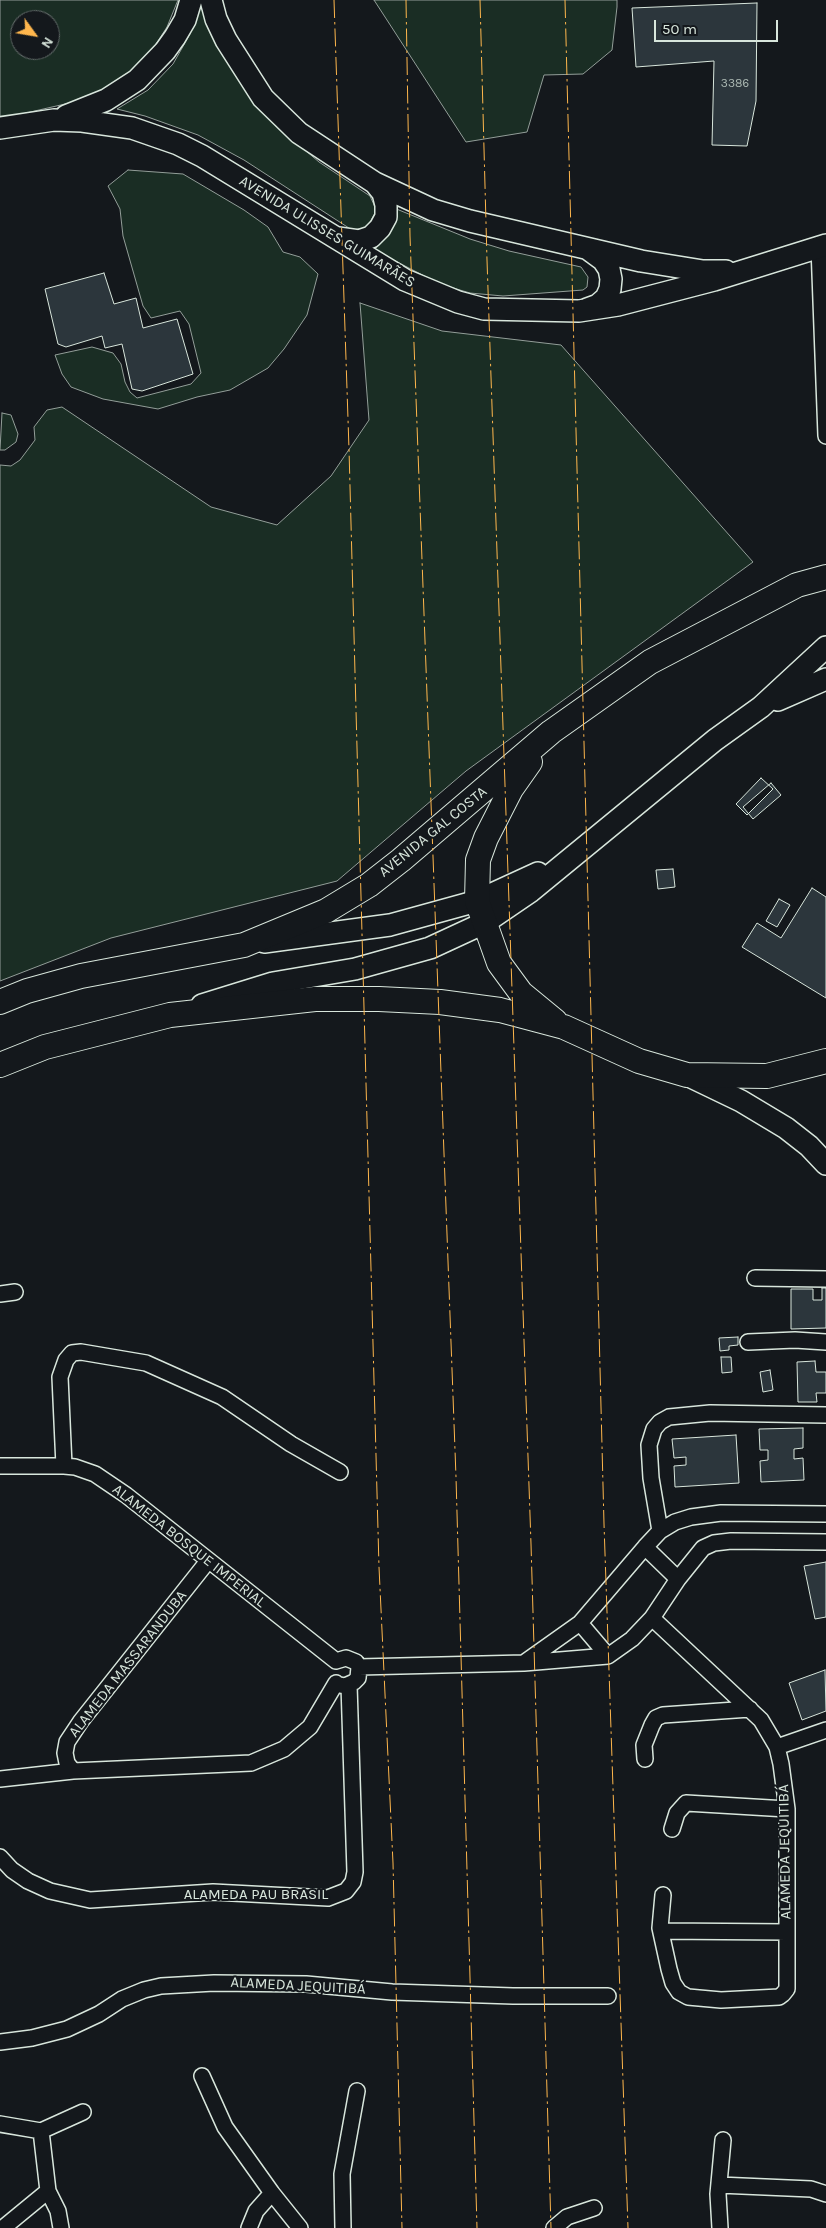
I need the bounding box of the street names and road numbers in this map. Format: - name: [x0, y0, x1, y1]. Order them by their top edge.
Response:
- street label: AVENIDA ULISSES GUIMARÃES: [236, 172, 418, 292]
- street label: AVENIDA GAL COSTA: [375, 783, 491, 881]
- street label: ALAMEDA BOSQUE IMPERIAL: [109, 1480, 269, 1612]
- street label: ALAMEDA MASSARANDUBA: [65, 1587, 191, 1741]
- street label: ALAMEDA JEQUITIBÁ: [775, 1784, 795, 1920]
- street label: ALAMEDA PAU BRASIL: [184, 1886, 328, 1904]
- street label: ALAMEDA JEQUITIBÁ: [230, 1973, 366, 1999]

